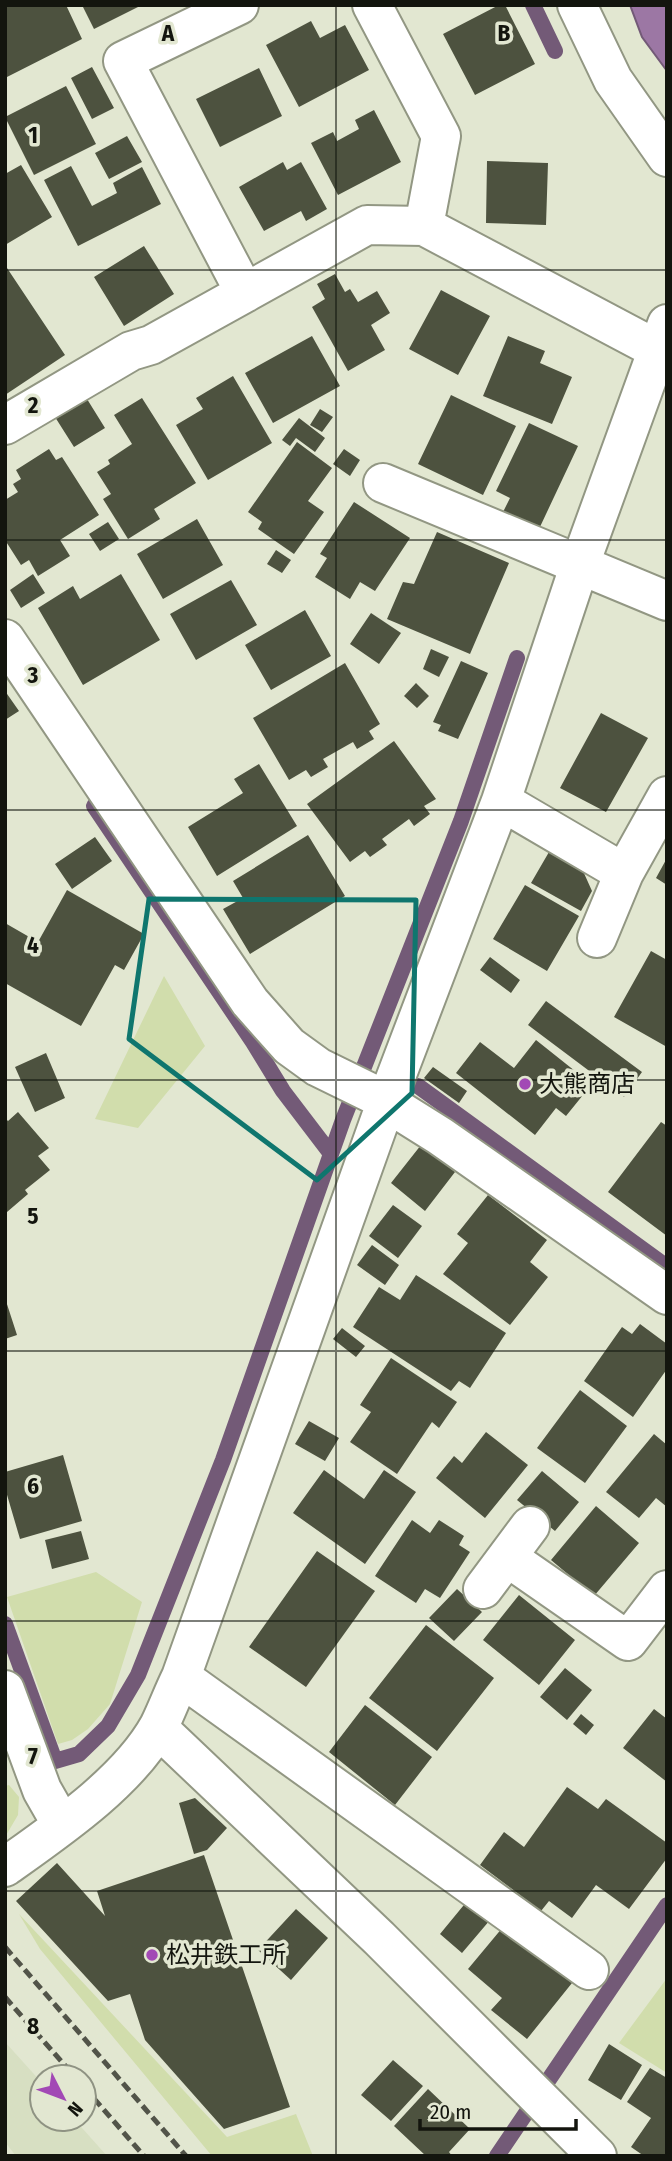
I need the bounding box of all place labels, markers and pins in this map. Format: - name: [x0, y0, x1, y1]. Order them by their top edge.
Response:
- place label: 大熊商店: [539, 1070, 635, 1098]
- marker: 大熊商店: [517, 1076, 533, 1092]
- place label: 松井鉄工所: [166, 1941, 286, 1969]
- marker: 松井鉄工所: [144, 1947, 160, 1963]

